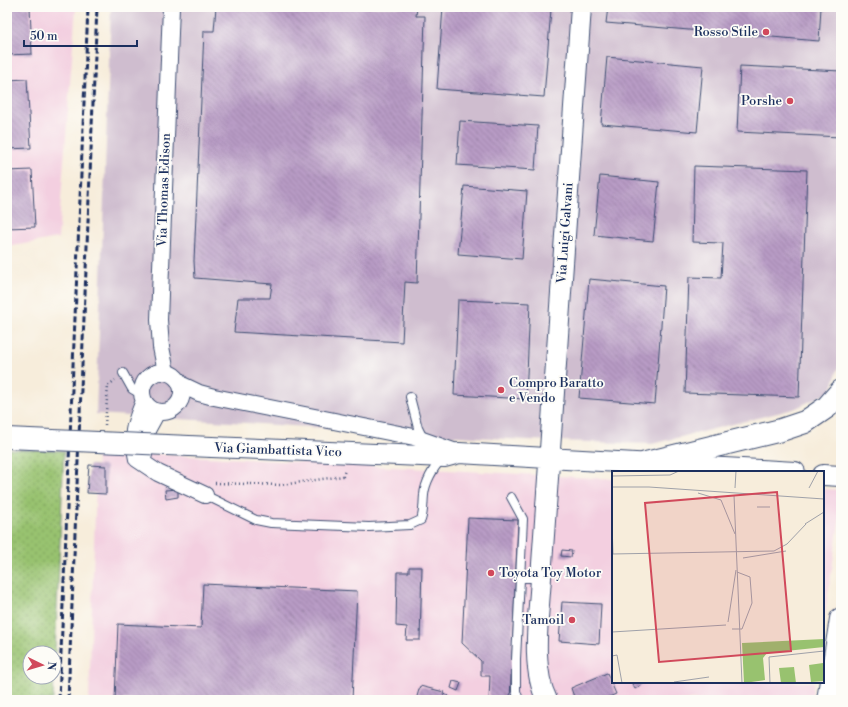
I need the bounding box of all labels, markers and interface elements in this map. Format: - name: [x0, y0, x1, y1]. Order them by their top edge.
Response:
- scale bar: [24, 22, 137, 48]
- place label: Rosso Stile: [694, 24, 758, 40]
- marker: Rosso Stile: [761, 27, 771, 37]
- text: 50 m: [30, 29, 58, 44]
- place label: Porshe: [741, 93, 782, 109]
- marker: Porshe: [785, 96, 795, 106]
- street label: Via Thomas Edison: [154, 133, 174, 248]
- street label: Via Luigi Galvani: [553, 182, 577, 285]
- place label: Compro Baratto e Vendo: [509, 375, 604, 406]
- marker: Compro Baratto e Vendo: [496, 385, 506, 395]
- street label: Via Giambattista Vico: [213, 440, 342, 460]
- inset map: [612, 471, 824, 683]
- place label: Toyota Toy Motor: [499, 565, 602, 581]
- marker: Toyota Toy Motor: [486, 568, 496, 578]
- place label: Tamoil: [522, 612, 564, 628]
- marker: Tamoil: [567, 615, 577, 625]
- north arrow: [22, 645, 62, 685]
- text: N: [44, 661, 58, 671]

